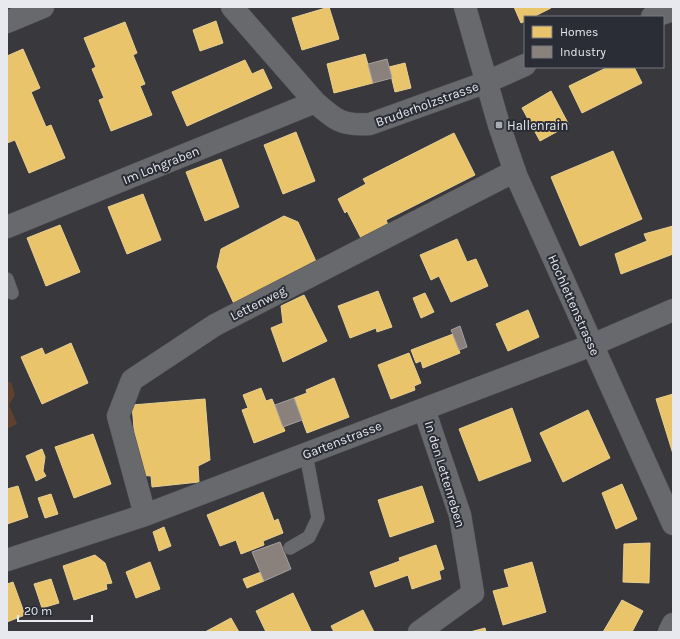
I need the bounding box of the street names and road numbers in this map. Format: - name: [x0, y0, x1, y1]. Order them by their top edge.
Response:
- street label: Bruderholzstrasse: [374, 78, 481, 130]
- street label: Im Lohgraben: [120, 143, 202, 187]
- street label: Hochlettenstrasse: [545, 252, 603, 358]
- street label: Lettenweg: [228, 282, 289, 323]
- street label: Gartenstrasse: [300, 418, 384, 462]
- street label: In den Lettenreben: [422, 419, 468, 529]

